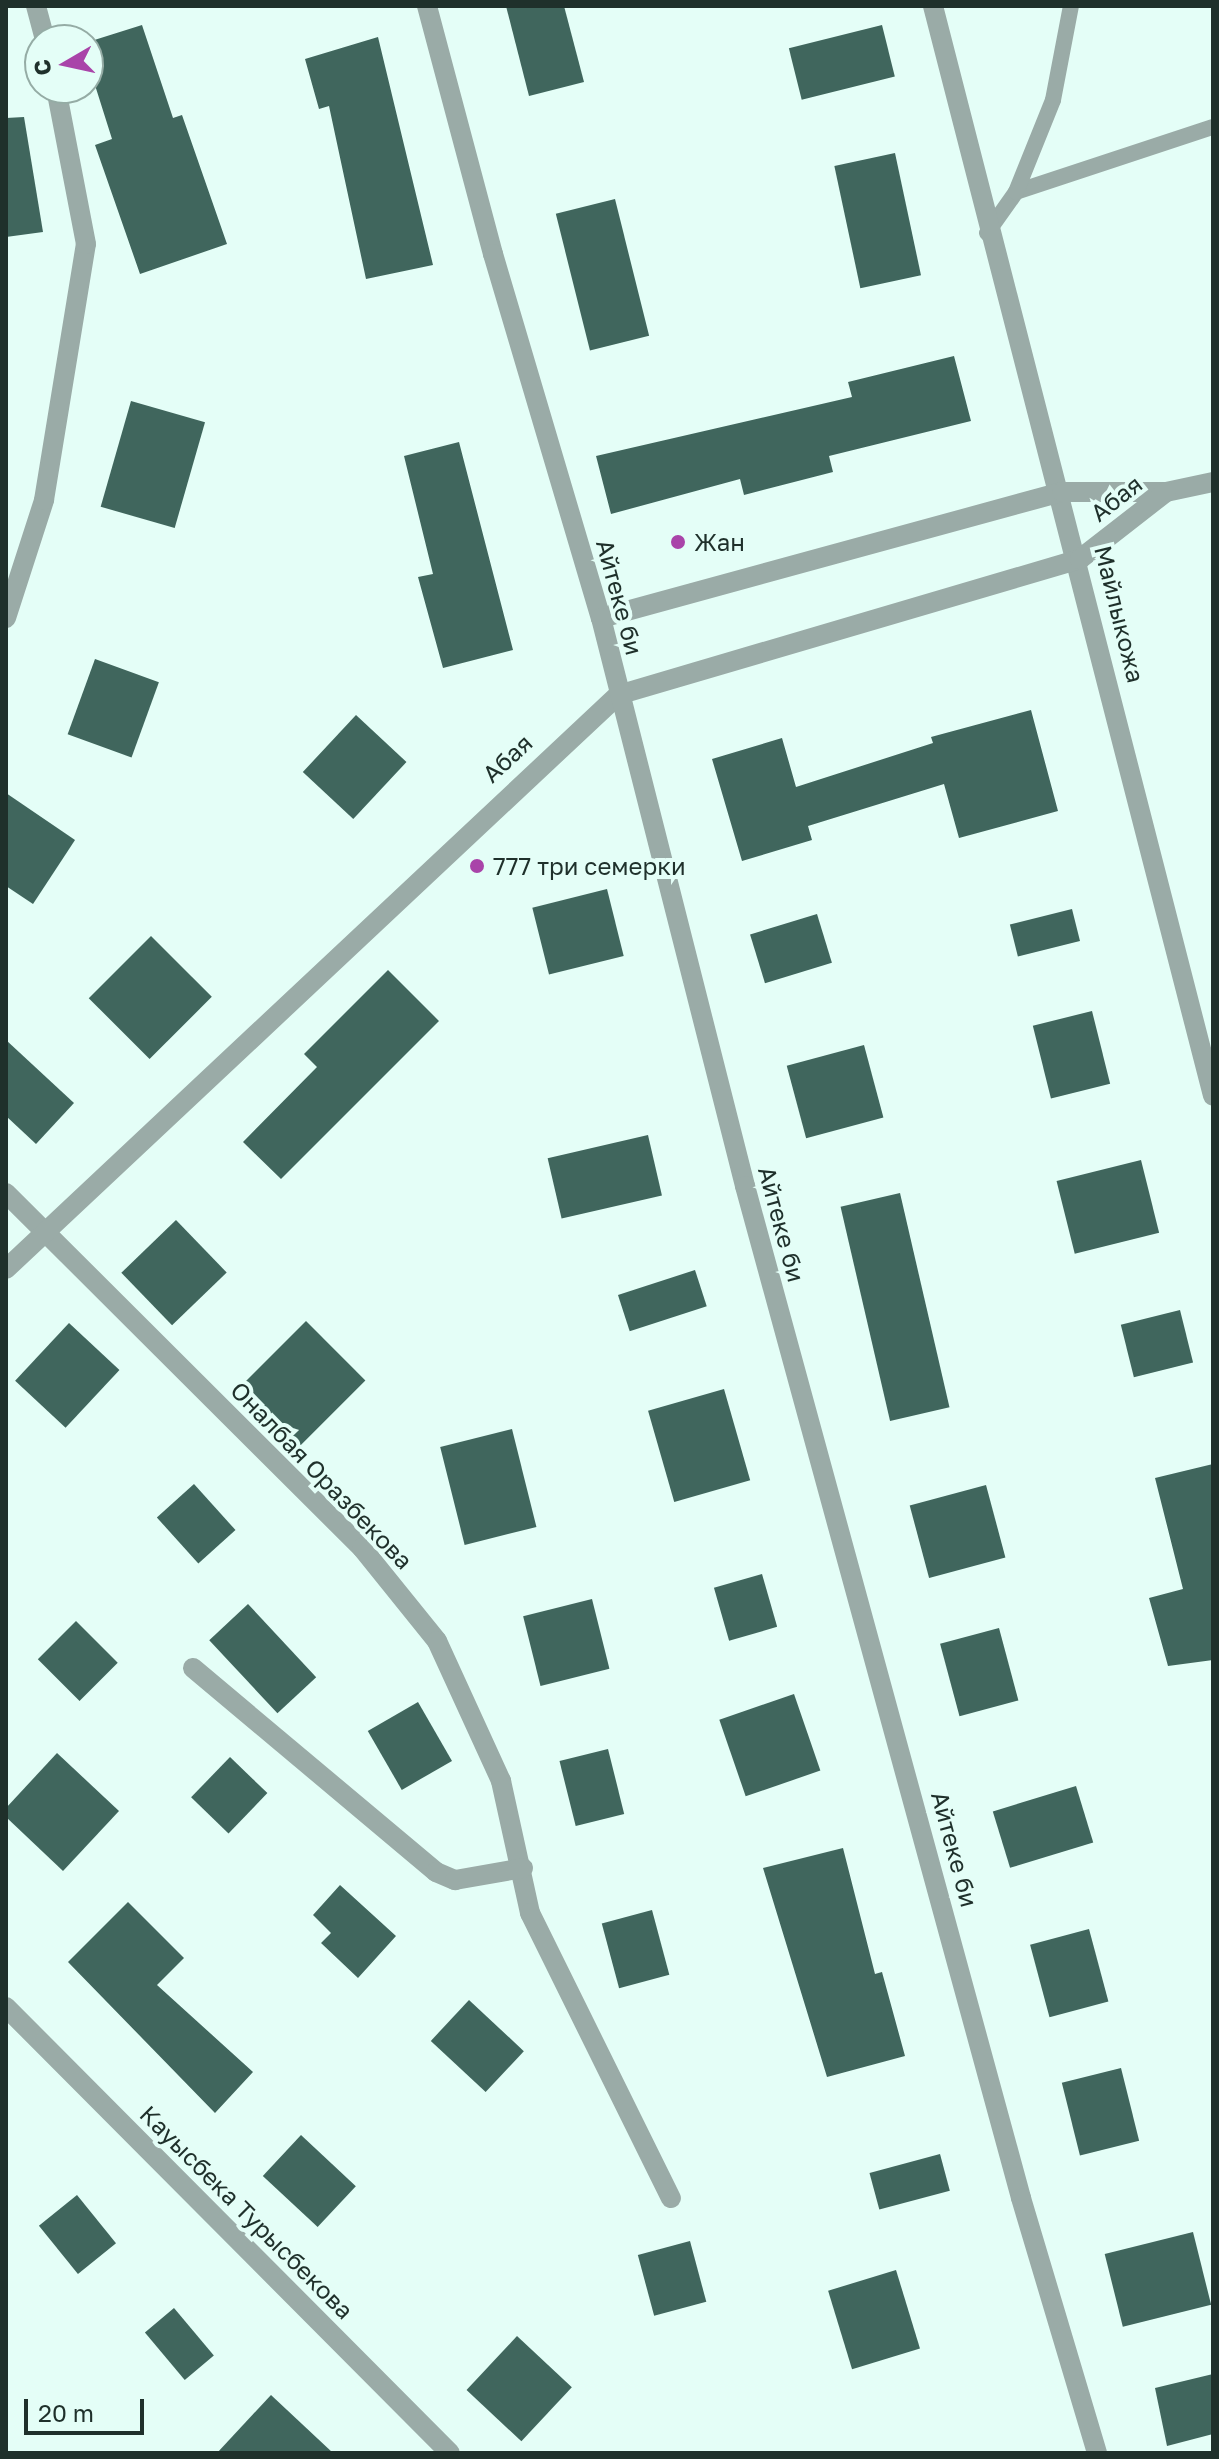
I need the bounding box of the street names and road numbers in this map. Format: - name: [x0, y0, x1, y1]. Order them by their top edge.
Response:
- street label: Абая: [1085, 469, 1147, 527]
- street label: Айтеке би: [591, 536, 649, 658]
- street label: Майлыкожа: [1089, 543, 1151, 685]
- street label: Абая: [476, 728, 538, 788]
- street label: Айтеке би: [753, 1163, 811, 1285]
- street label: Оналбая Оразбекова: [225, 1375, 419, 1575]
- street label: Айтеке би: [926, 1788, 984, 1910]
- street label: Кауысбека Турысбекова: [134, 2099, 360, 2325]

